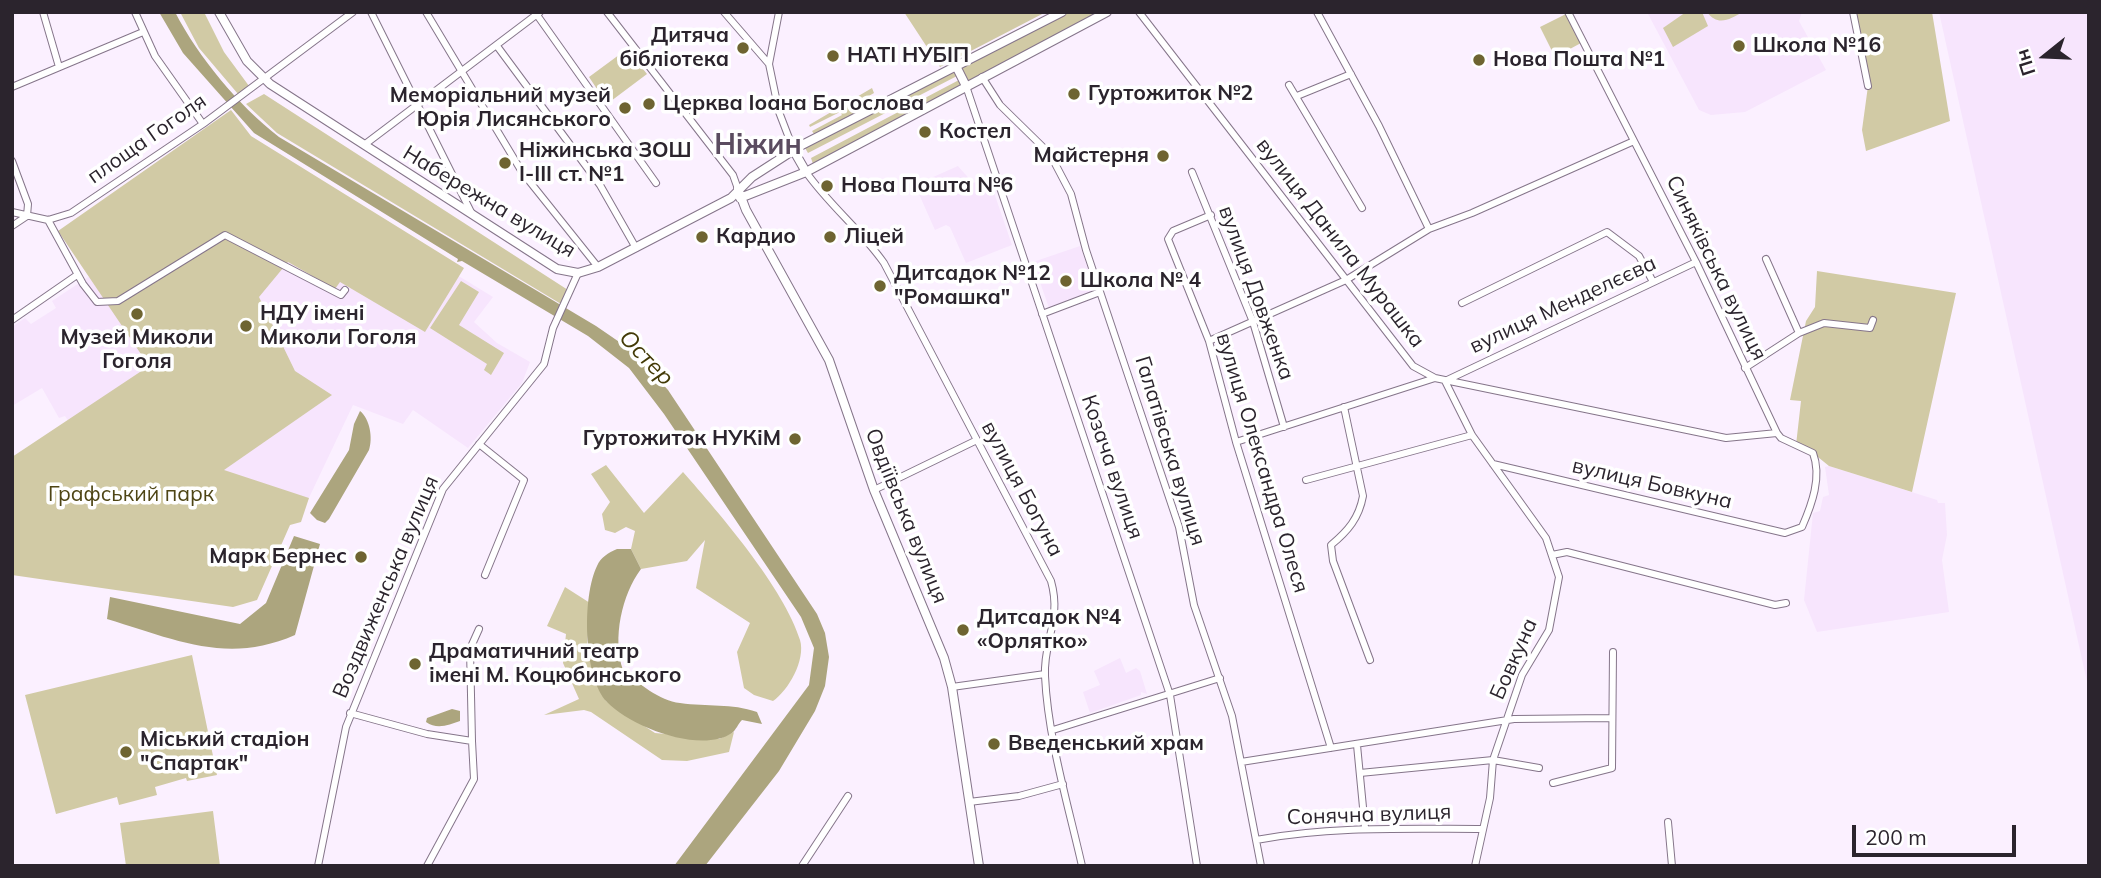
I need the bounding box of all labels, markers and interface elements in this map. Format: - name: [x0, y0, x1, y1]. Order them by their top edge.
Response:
- north arrow: [2010, 21, 2080, 91]
- place label: Дитяча бібліотека: [620, 23, 729, 73]
- place label: Школа №16: [1753, 33, 1881, 59]
- marker: Школа №16: [1731, 38, 1747, 54]
- marker: Дитяча бібліотека: [735, 40, 751, 56]
- place label: НАТІ НУБІП: [847, 43, 969, 69]
- text: Пн: [2010, 46, 2041, 79]
- place label: Нова Пошта №1: [1493, 47, 1665, 73]
- marker: НАТІ НУБІП: [825, 48, 841, 64]
- marker: Нова Пошта №1: [1471, 52, 1487, 68]
- place label: Гуртожиток №2: [1088, 81, 1253, 107]
- place label: Меморіальний музей Юрія Лисянського: [390, 83, 611, 133]
- marker: Гуртожиток №2: [1066, 86, 1082, 102]
- street label: площа Гоголя: [83, 89, 211, 189]
- place label: Церква Іоана Богослова: [663, 91, 924, 117]
- marker: Церква Іоана Богослова: [641, 96, 657, 112]
- marker: Меморіальний музей Юрія Лисянського: [617, 100, 633, 116]
- place label: Костел: [939, 119, 1012, 145]
- marker: Костел: [917, 124, 933, 140]
- district label: Ніжин: [714, 129, 802, 163]
- street label: вулиця Данила Мурашка: [1250, 133, 1430, 353]
- place label: Ніжинська ЗОШ І-ІІІ ст. №1: [519, 138, 692, 188]
- street label: Набережна вулиця: [398, 141, 580, 263]
- place label: Майстерня: [1034, 143, 1149, 169]
- marker: Майстерня: [1155, 148, 1171, 164]
- marker: Ніжинська ЗОШ І-ІІІ ст. №1: [497, 155, 513, 171]
- street label: Синяківська вулиця: [1660, 171, 1772, 365]
- place label: Нова Пошта №6: [841, 173, 1013, 199]
- marker: Нова Пошта №6: [819, 178, 835, 194]
- street label: вулиця Довженка: [1213, 203, 1299, 383]
- place label: Кардио: [716, 224, 796, 250]
- place label: Ліцей: [844, 224, 904, 250]
- marker: Кардио: [694, 229, 710, 245]
- marker: Ліцей: [822, 229, 838, 245]
- street label: вулиця Менделєєва: [1466, 251, 1660, 359]
- place label: Дитсадок №12 "Ромашка": [894, 261, 1051, 311]
- place label: Школа № 4: [1080, 268, 1201, 294]
- marker: Школа № 4: [1058, 273, 1074, 289]
- marker: Дитсадок №12 "Ромашка": [872, 278, 888, 294]
- place label: НДУ імені Миколи Гоголя: [260, 301, 416, 351]
- marker: Музей Миколи Гоголя: [129, 306, 145, 322]
- marker: НДУ імені Миколи Гоголя: [238, 318, 254, 334]
- water label: Остер: [613, 324, 679, 392]
- place label: Музей Миколи Гоголя: [61, 325, 213, 375]
- street label: вулиця Олександра Олеся: [1210, 330, 1314, 596]
- street label: Галатівська вулиця: [1129, 353, 1211, 549]
- street label: Козача вулиця: [1075, 391, 1149, 543]
- street label: вулиця Богуна: [976, 417, 1068, 561]
- street label: Овдіївська вулиця: [859, 425, 953, 607]
- place label: Гуртожиток НУКіМ: [583, 426, 781, 452]
- marker: Гуртожиток НУКіМ: [787, 431, 803, 447]
- street label: вулиця Бовкуна: [1570, 453, 1734, 515]
- street label: Воздвиженська вулиця: [328, 472, 444, 702]
- park label: Графський парк: [48, 482, 214, 508]
- place label: Марк Бернес: [209, 544, 347, 570]
- marker: Марк Бернес: [353, 549, 369, 565]
- place label: Дитсадок №4 «Орлятко»: [977, 605, 1121, 655]
- street label: Бовкуна: [1485, 615, 1543, 703]
- marker: Дитсадок №4 «Орлятко»: [955, 622, 971, 638]
- place label: Драматичний театр імені М. Коцюбинського: [429, 639, 681, 689]
- marker: Драматичний театр імені М. Коцюбинського: [407, 656, 423, 672]
- place label: Міський стадіон "Спартак": [140, 727, 309, 777]
- place label: Введенський храм: [1008, 731, 1204, 757]
- marker: Введенський храм: [986, 736, 1002, 752]
- marker: Міський стадіон "Спартак": [118, 744, 134, 760]
- street label: Сонячна вулиця: [1286, 800, 1452, 830]
- scale bar: [1856, 812, 2021, 856]
- text: 200 m: [1865, 824, 1927, 850]

